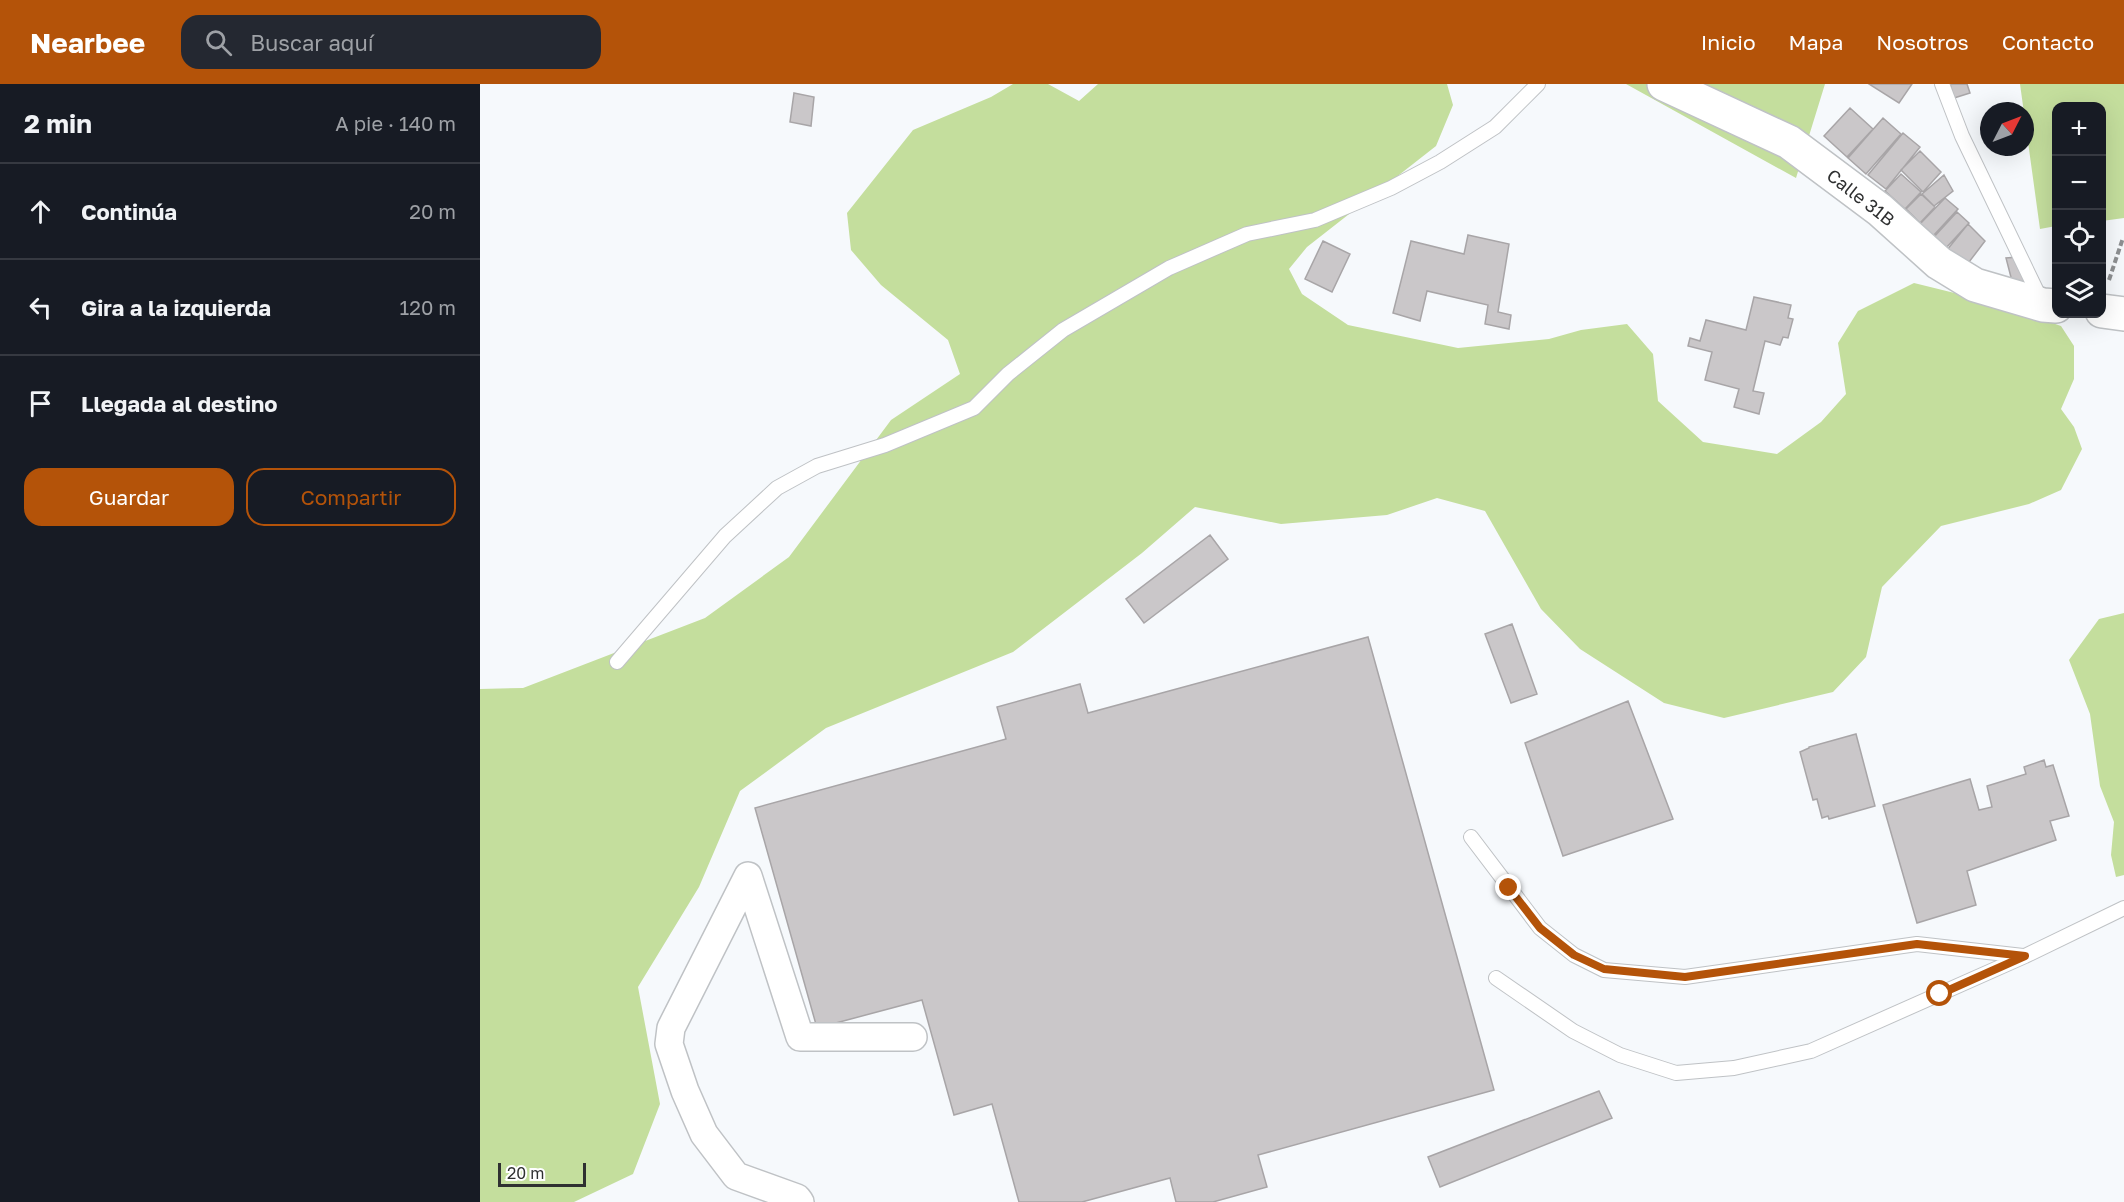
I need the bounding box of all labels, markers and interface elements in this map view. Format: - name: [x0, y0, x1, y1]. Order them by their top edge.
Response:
- search box: [181, 15, 601, 69]
- text: Nearbee: [30, 26, 145, 59]
- icon: search: [202, 26, 235, 59]
- text: Buscar aquí: [250, 29, 374, 56]
- text: Inicio: [1701, 29, 1756, 55]
- text: Mapa: [1789, 29, 1843, 55]
- text: Nosotros: [1876, 29, 1969, 55]
- text: Contacto: [2002, 29, 2094, 55]
- north arrow: [1980, 102, 2034, 156]
- map controls: [2052, 102, 2106, 318]
- button: +: [2052, 102, 2106, 156]
- text: 2 min: [24, 108, 92, 139]
- text: A pie · 140 m: [335, 111, 456, 135]
- button: −: [2052, 156, 2106, 210]
- street label: Calle 31B: [1823, 164, 1899, 230]
- icon: ahead: [24, 195, 57, 228]
- text: Continúa: [81, 198, 177, 225]
- text: 20 m: [409, 199, 456, 223]
- button: locate: [2052, 210, 2106, 264]
- button: layers: [2052, 264, 2106, 318]
- icon: left: [24, 291, 57, 324]
- text: Gira a la izquierda: [81, 294, 271, 321]
- text: 120 m: [400, 295, 456, 319]
- icon: arrive: [24, 387, 57, 420]
- text: Llegada al destino: [81, 390, 278, 417]
- button: Guardar: [24, 468, 234, 526]
- button: Compartir: [246, 468, 456, 526]
- route end: [1495, 874, 1521, 900]
- route start: [1926, 980, 1952, 1006]
- scale bar: [498, 1160, 586, 1188]
- text: 20 m: [507, 1163, 544, 1183]

